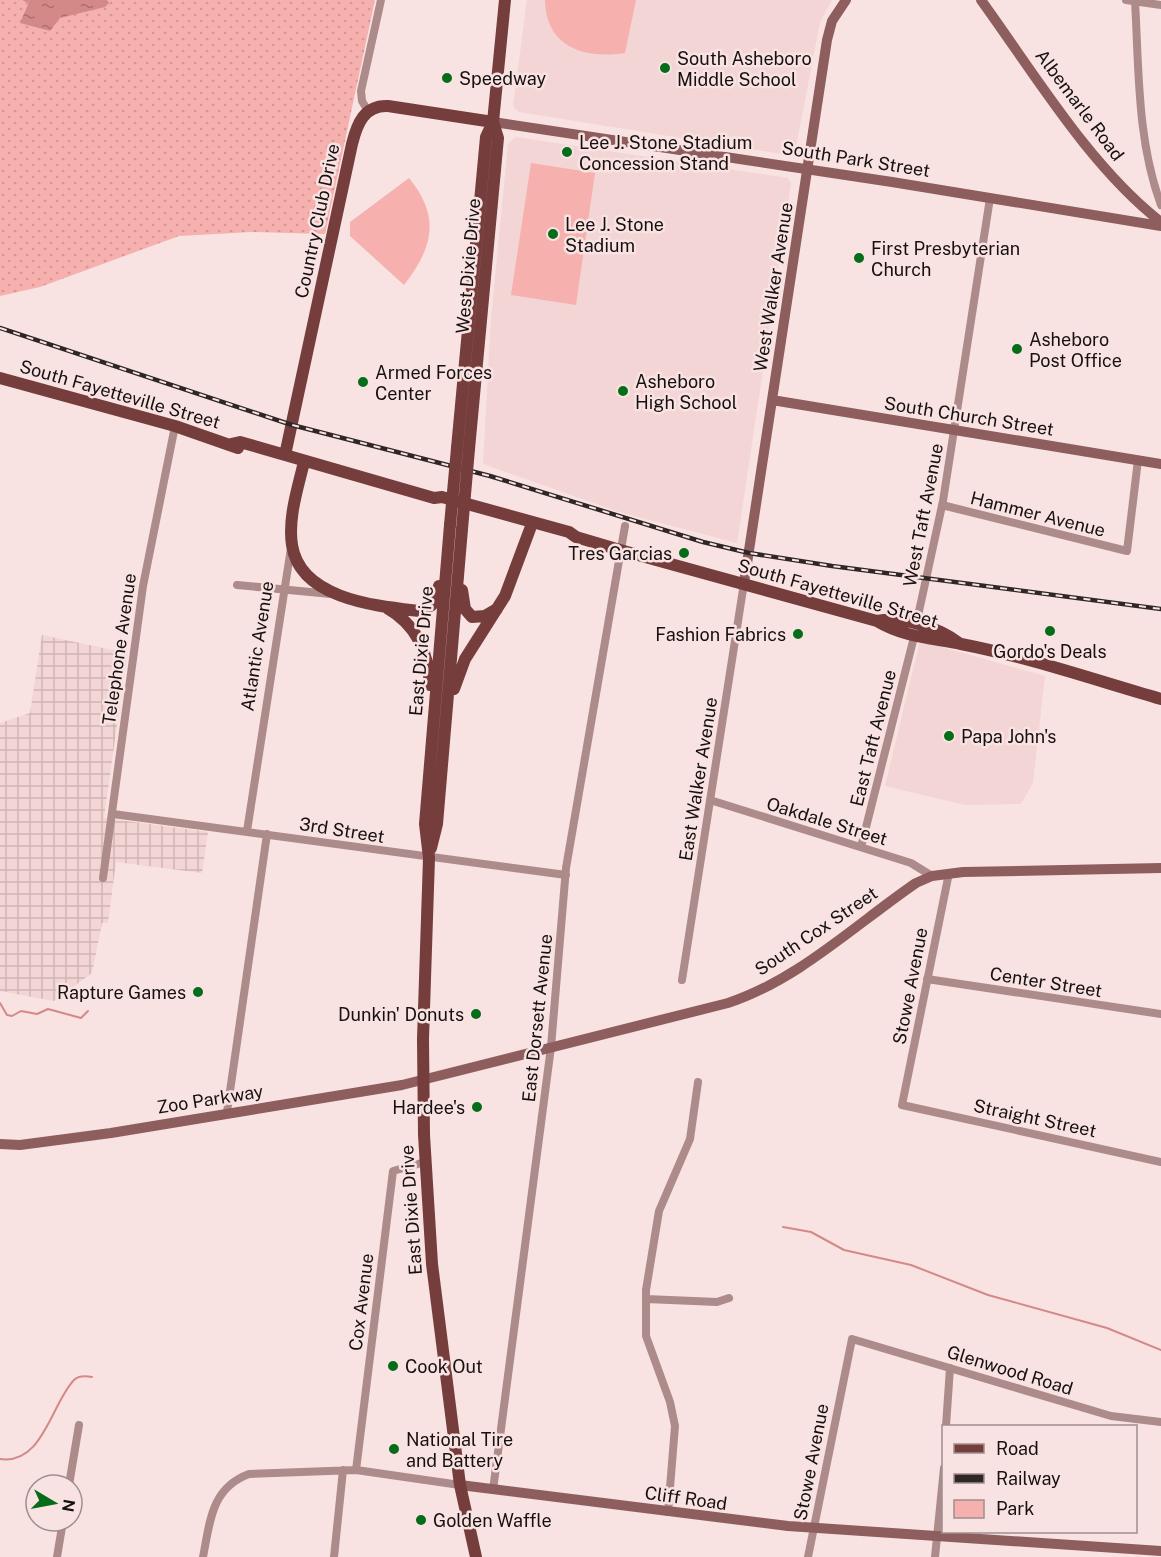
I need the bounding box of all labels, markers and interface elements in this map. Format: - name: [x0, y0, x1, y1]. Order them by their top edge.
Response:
- street label: Albemarle Road: [1031, 45, 1129, 165]
- place label: South Asheboro Middle School: [677, 48, 812, 90]
- marker: South Asheboro Middle School: [658, 61, 672, 75]
- place label: Speedway: [459, 68, 546, 89]
- marker: Speedway: [440, 71, 454, 85]
- place label: Lee J. Stone Stadium Concession Stand: [579, 132, 752, 174]
- street label: South Park Street: [780, 137, 932, 181]
- street label: Country Club Drive: [290, 142, 344, 300]
- marker: Lee J. Stone Stadium Concession Stand: [560, 145, 574, 159]
- street label: West Dixie Drive: [452, 197, 484, 335]
- street label: West Walker Avenue: [749, 201, 797, 373]
- place label: Lee J. Stone Stadium: [565, 214, 664, 256]
- marker: Lee J. Stone Stadium: [546, 227, 560, 241]
- place label: First Presbyterian Church: [871, 238, 1020, 280]
- marker: First Presbyterian Church: [852, 251, 866, 265]
- place label: Asheboro Post Office: [1029, 329, 1122, 371]
- marker: Asheboro Post Office: [1010, 342, 1024, 356]
- street label: South Fayetteville Street: [17, 355, 223, 433]
- place label: Armed Forces Center: [375, 362, 492, 404]
- place label: Asheboro High School: [635, 371, 737, 413]
- marker: Armed Forces Center: [356, 375, 370, 389]
- marker: Asheboro High School: [616, 384, 630, 398]
- street label: South Church Street: [883, 392, 1055, 440]
- street label: West Taft Avenue: [899, 441, 947, 589]
- street label: Hammer Avenue: [968, 487, 1108, 541]
- place label: Tres Garcias: [568, 543, 672, 564]
- marker: Tres Garcias: [677, 546, 691, 560]
- street label: South Fayetteville Street: [735, 554, 941, 632]
- street label: Telephone Avenue: [98, 572, 140, 726]
- street label: Atlantic Avenue: [236, 579, 278, 713]
- street label: East Dixie Drive: [405, 585, 437, 717]
- place label: Fashion Fabrics: [655, 624, 786, 645]
- marker: Gordo's Deals: [1043, 624, 1057, 638]
- marker: Fashion Fabrics: [791, 627, 805, 641]
- place label: Gordo's Deals: [993, 641, 1107, 662]
- street label: East Taft Avenue: [846, 667, 900, 809]
- street label: East Walker Avenue: [675, 696, 721, 862]
- place label: Papa John's: [961, 726, 1056, 747]
- marker: Papa John's: [942, 729, 956, 743]
- street label: Oakdale Street: [764, 793, 890, 849]
- street label: 3rd Street: [298, 813, 386, 847]
- street label: South Cox Street: [751, 882, 881, 980]
- street label: Stowe Avenue: [888, 926, 932, 1046]
- street label: East Dorsett Avenue: [518, 933, 556, 1103]
- street label: Center Street: [988, 963, 1104, 1001]
- place label: Rapture Games: [57, 982, 186, 1003]
- marker: Rapture Games: [191, 985, 205, 999]
- place label: Dunkin' Donuts: [338, 1004, 464, 1025]
- marker: Dunkin' Donuts: [469, 1007, 483, 1021]
- street label: Zoo Parkway: [155, 1080, 265, 1118]
- street label: Straight Street: [972, 1095, 1098, 1141]
- place label: Hardee's: [392, 1097, 465, 1118]
- marker: Hardee's: [470, 1100, 484, 1114]
- street label: East Dixie Drive: [396, 1144, 426, 1276]
- street label: Cox Avenue: [345, 1252, 377, 1352]
- street label: Glenwood Road: [945, 1341, 1075, 1399]
- place label: Cook Out: [405, 1356, 483, 1377]
- marker: Cook Out: [386, 1359, 400, 1373]
- street label: Stowe Avenue: [789, 1402, 833, 1522]
- legend: [942, 1425, 1137, 1533]
- place label: National Tire and Battery: [406, 1429, 513, 1471]
- text: Road: [996, 1438, 1039, 1459]
- marker: National Tire and Battery: [387, 1442, 401, 1456]
- text: Railway: [996, 1468, 1061, 1489]
- north arrow: [24, 1473, 84, 1533]
- street label: Cliff Road: [643, 1482, 729, 1514]
- text: N: [58, 1498, 79, 1513]
- text: Park: [996, 1498, 1034, 1519]
- place label: Golden Waffle: [433, 1510, 552, 1531]
- marker: Golden Waffle: [414, 1513, 428, 1527]

